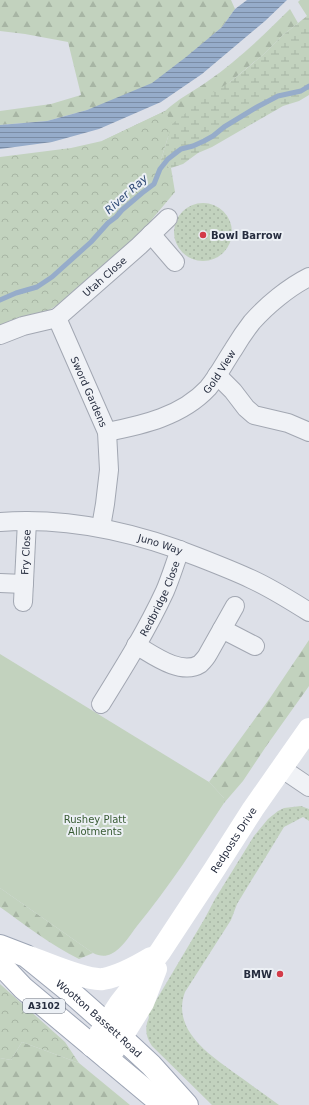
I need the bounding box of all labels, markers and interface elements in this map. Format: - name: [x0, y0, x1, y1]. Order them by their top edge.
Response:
- water label: River Ray: [102, 172, 151, 217]
- marker: Bowl Barrow: [198, 230, 208, 240]
- place label: Bowl Barrow: [211, 230, 282, 241]
- street label: Utah Close: [81, 255, 129, 299]
- street label: Gold View: [201, 348, 238, 396]
- street label: Sword Gardens: [69, 355, 109, 429]
- street label: Fry Close: [19, 529, 33, 575]
- street label: Juno Way: [136, 532, 184, 557]
- street label: Redbridge Close: [138, 559, 182, 638]
- street label: Redposts Drive: [209, 805, 259, 875]
- park label: Rushey Platt Allotments: [64, 814, 126, 837]
- place label: BMW: [243, 969, 272, 980]
- marker: BMW: [275, 969, 285, 979]
- street label: Wootton Bassett Road: [54, 978, 144, 1060]
- road number: A3102: [23, 999, 65, 1013]

